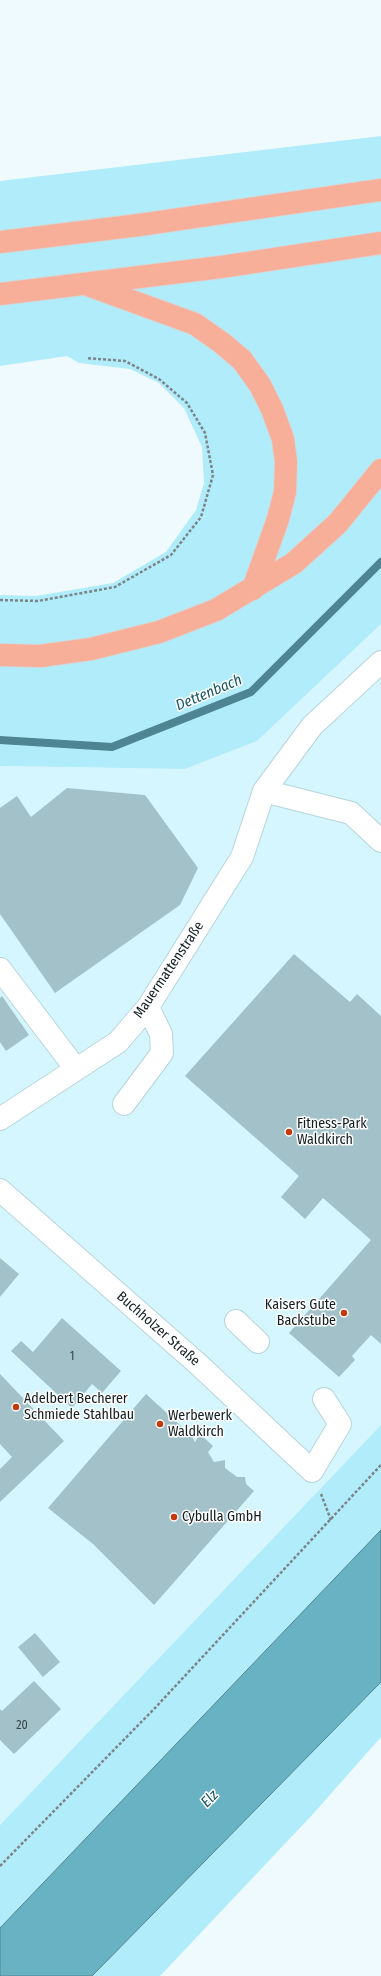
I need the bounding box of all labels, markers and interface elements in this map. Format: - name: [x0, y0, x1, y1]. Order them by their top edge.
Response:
- water label: Dettenbach: [173, 671, 245, 715]
- street label: Mauermattenstraße: [130, 918, 208, 1022]
- place label: Fitness-Park Waldkirch: [297, 1116, 367, 1148]
- marker: Fitness-Park Waldkirch: [284, 1127, 294, 1137]
- street label: Buchholzer Straße: [113, 1288, 203, 1370]
- place label: Kaisers Gute Backstube: [265, 1297, 336, 1330]
- marker: Kaisers Gute Backstube: [339, 1308, 349, 1318]
- house number: 1: [70, 1350, 74, 1364]
- place label: Adelbert Becherer Schmiede Stahlbau: [24, 1391, 134, 1424]
- marker: Adelbert Becherer Schmiede Stahlbau: [11, 1402, 21, 1412]
- place label: Werbewerk Waldkirch: [168, 1408, 232, 1440]
- marker: Werbewerk Waldkirch: [155, 1419, 165, 1429]
- place label: Cybulla GmbH: [182, 1509, 262, 1525]
- marker: Cybulla GmbH: [169, 1512, 179, 1522]
- house number: 20: [16, 1719, 28, 1733]
- water label: Elz: [198, 1787, 222, 1811]

